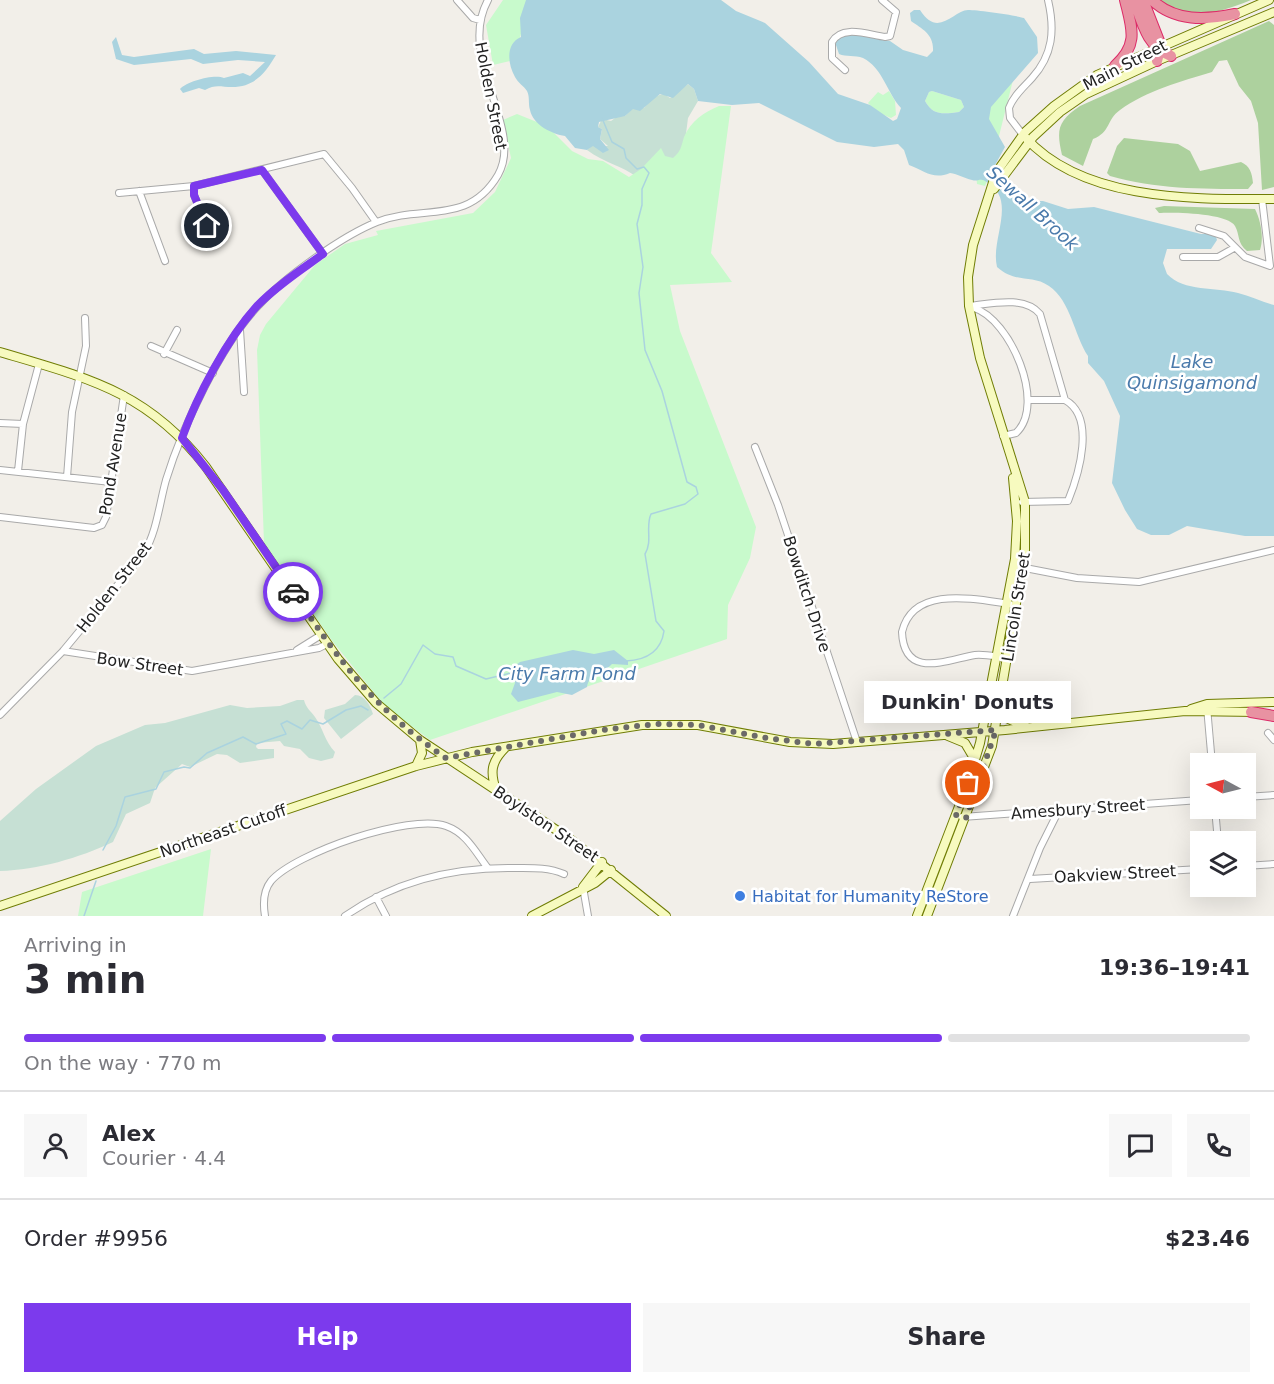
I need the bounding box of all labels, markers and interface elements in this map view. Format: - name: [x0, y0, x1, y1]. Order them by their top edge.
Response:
- street label: Main Street: [1080, 36, 1170, 94]
- street label: Holden Street: [471, 40, 511, 152]
- water label: Sewall Brook: [983, 161, 1084, 256]
- pin: [181, 200, 232, 251]
- icon: home: [190, 209, 223, 242]
- water label: Lake Quinsigamond: [1127, 351, 1258, 393]
- street label: Pond Avenue: [96, 411, 130, 517]
- street label: Bowditch Drive: [779, 533, 835, 655]
- street label: Holden Street: [73, 538, 155, 636]
- street label: Lincoln Street: [998, 551, 1034, 663]
- courier: [263, 562, 323, 622]
- icon: car: [277, 576, 310, 609]
- street label: Bow Street: [95, 648, 185, 680]
- water label: City Farm Pond: [498, 663, 636, 684]
- callout: Dunkin' Donuts: [864, 681, 1072, 723]
- text: Dunkin' Donuts: [881, 690, 1054, 714]
- north arrow: [1190, 753, 1256, 819]
- map controls: [1190, 753, 1256, 897]
- pin: [942, 757, 993, 808]
- icon: bag: [951, 766, 984, 799]
- street label: Boylston Street: [490, 782, 602, 866]
- street label: Amesbury Street: [1010, 795, 1146, 823]
- street label: Northeast Cutoff: [157, 800, 290, 862]
- button: layers: [1190, 831, 1256, 897]
- street label: Oakview Street: [1053, 861, 1177, 887]
- place label: Habitat for Humanity ReStore: [752, 887, 988, 906]
- marker: Habitat for Humanity ReStore: [733, 889, 747, 903]
- text: Arriving in: [24, 933, 127, 957]
- text: 19:36–19:41: [1099, 955, 1250, 980]
- text: 3 min: [24, 957, 146, 1002]
- text: On the way · 770 m: [24, 1051, 222, 1075]
- button: person: [24, 1114, 87, 1177]
- button: chat: [1109, 1114, 1172, 1177]
- button: phone: [1187, 1114, 1250, 1177]
- text: Alex: [102, 1121, 156, 1146]
- text: Courier · 4.4: [102, 1146, 226, 1170]
- text: Order #9956: [24, 1226, 168, 1251]
- text: $23.46: [1165, 1226, 1250, 1251]
- button: Help: [24, 1303, 631, 1372]
- button: Share: [643, 1303, 1250, 1372]

